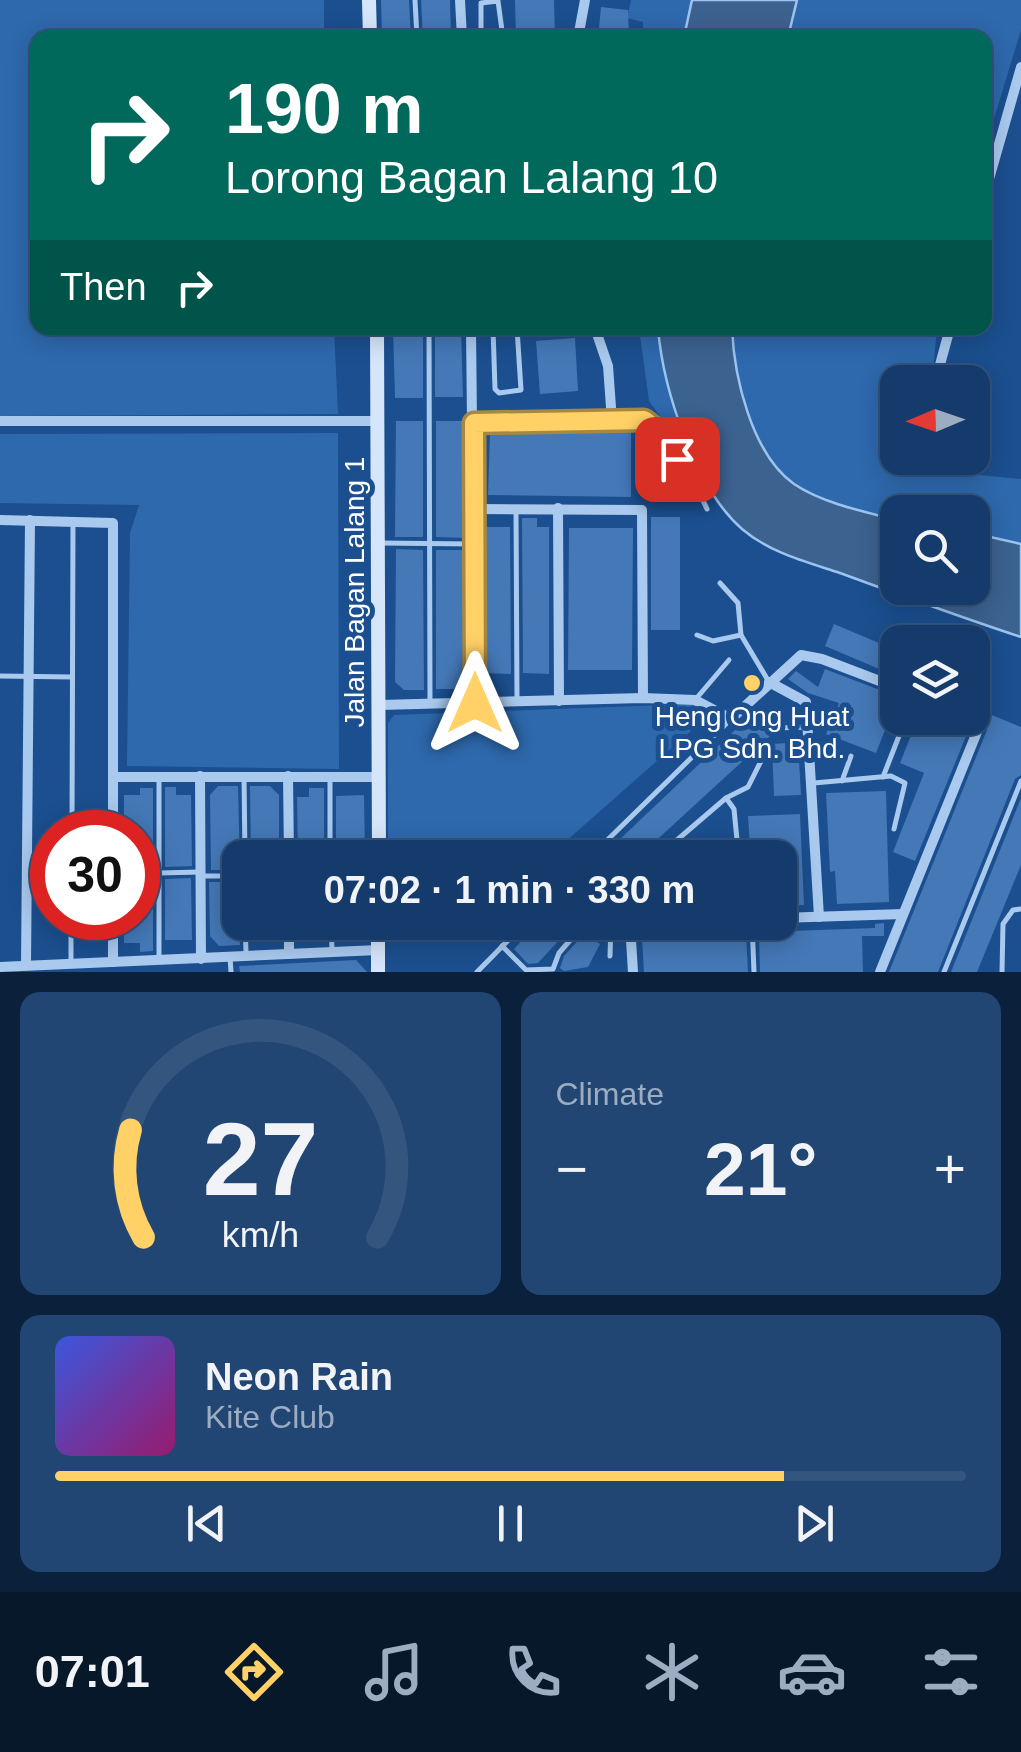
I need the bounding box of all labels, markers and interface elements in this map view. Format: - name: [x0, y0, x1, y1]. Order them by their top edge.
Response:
- icon: right: [60, 70, 190, 200]
- text: 190 m: [225, 70, 423, 148]
- text: Lorong Bagan Lalang 10: [225, 152, 718, 203]
- icon: right: [167, 260, 222, 315]
- text: Then: [60, 266, 147, 308]
- north arrow: [880, 365, 990, 475]
- map controls: [880, 365, 990, 735]
- pin: [635, 417, 720, 502]
- icon: arrive: [650, 432, 705, 487]
- street label: Jalan Bagan Lalang 1: [339, 457, 370, 727]
- button: search: [880, 495, 990, 605]
- button: layers: [880, 625, 990, 735]
- position arrow: [423, 651, 527, 755]
- marker: Heng Ong Huat LPG Sdn. Bhd.: [741, 672, 763, 694]
- place label: Heng Ong Huat LPG Sdn. Bhd.: [655, 701, 849, 764]
- speed limit sign: 30: [30, 810, 160, 940]
- text: 07:02 · 1 min · 330 m: [324, 869, 695, 911]
- text: Climate: [556, 1076, 664, 1112]
- text: 27: [202, 1101, 318, 1217]
- text: 21°: [704, 1127, 817, 1211]
- text: −: [556, 1138, 588, 1200]
- text: +: [934, 1138, 966, 1200]
- text: km/h: [222, 1215, 299, 1255]
- text: Neon Rain: [205, 1356, 393, 1398]
- text: Kite Club: [205, 1399, 335, 1435]
- icon: previous: [179, 1496, 234, 1551]
- icon: pause: [483, 1496, 538, 1551]
- icon: next: [787, 1496, 842, 1551]
- icon: directions: [219, 1637, 289, 1707]
- icon: music: [359, 1637, 429, 1707]
- icon: phone: [498, 1637, 568, 1707]
- icon: climate: [637, 1637, 707, 1707]
- icon: car: [777, 1637, 847, 1707]
- icon: filters: [916, 1637, 986, 1707]
- text: 07:01: [35, 1646, 150, 1697]

